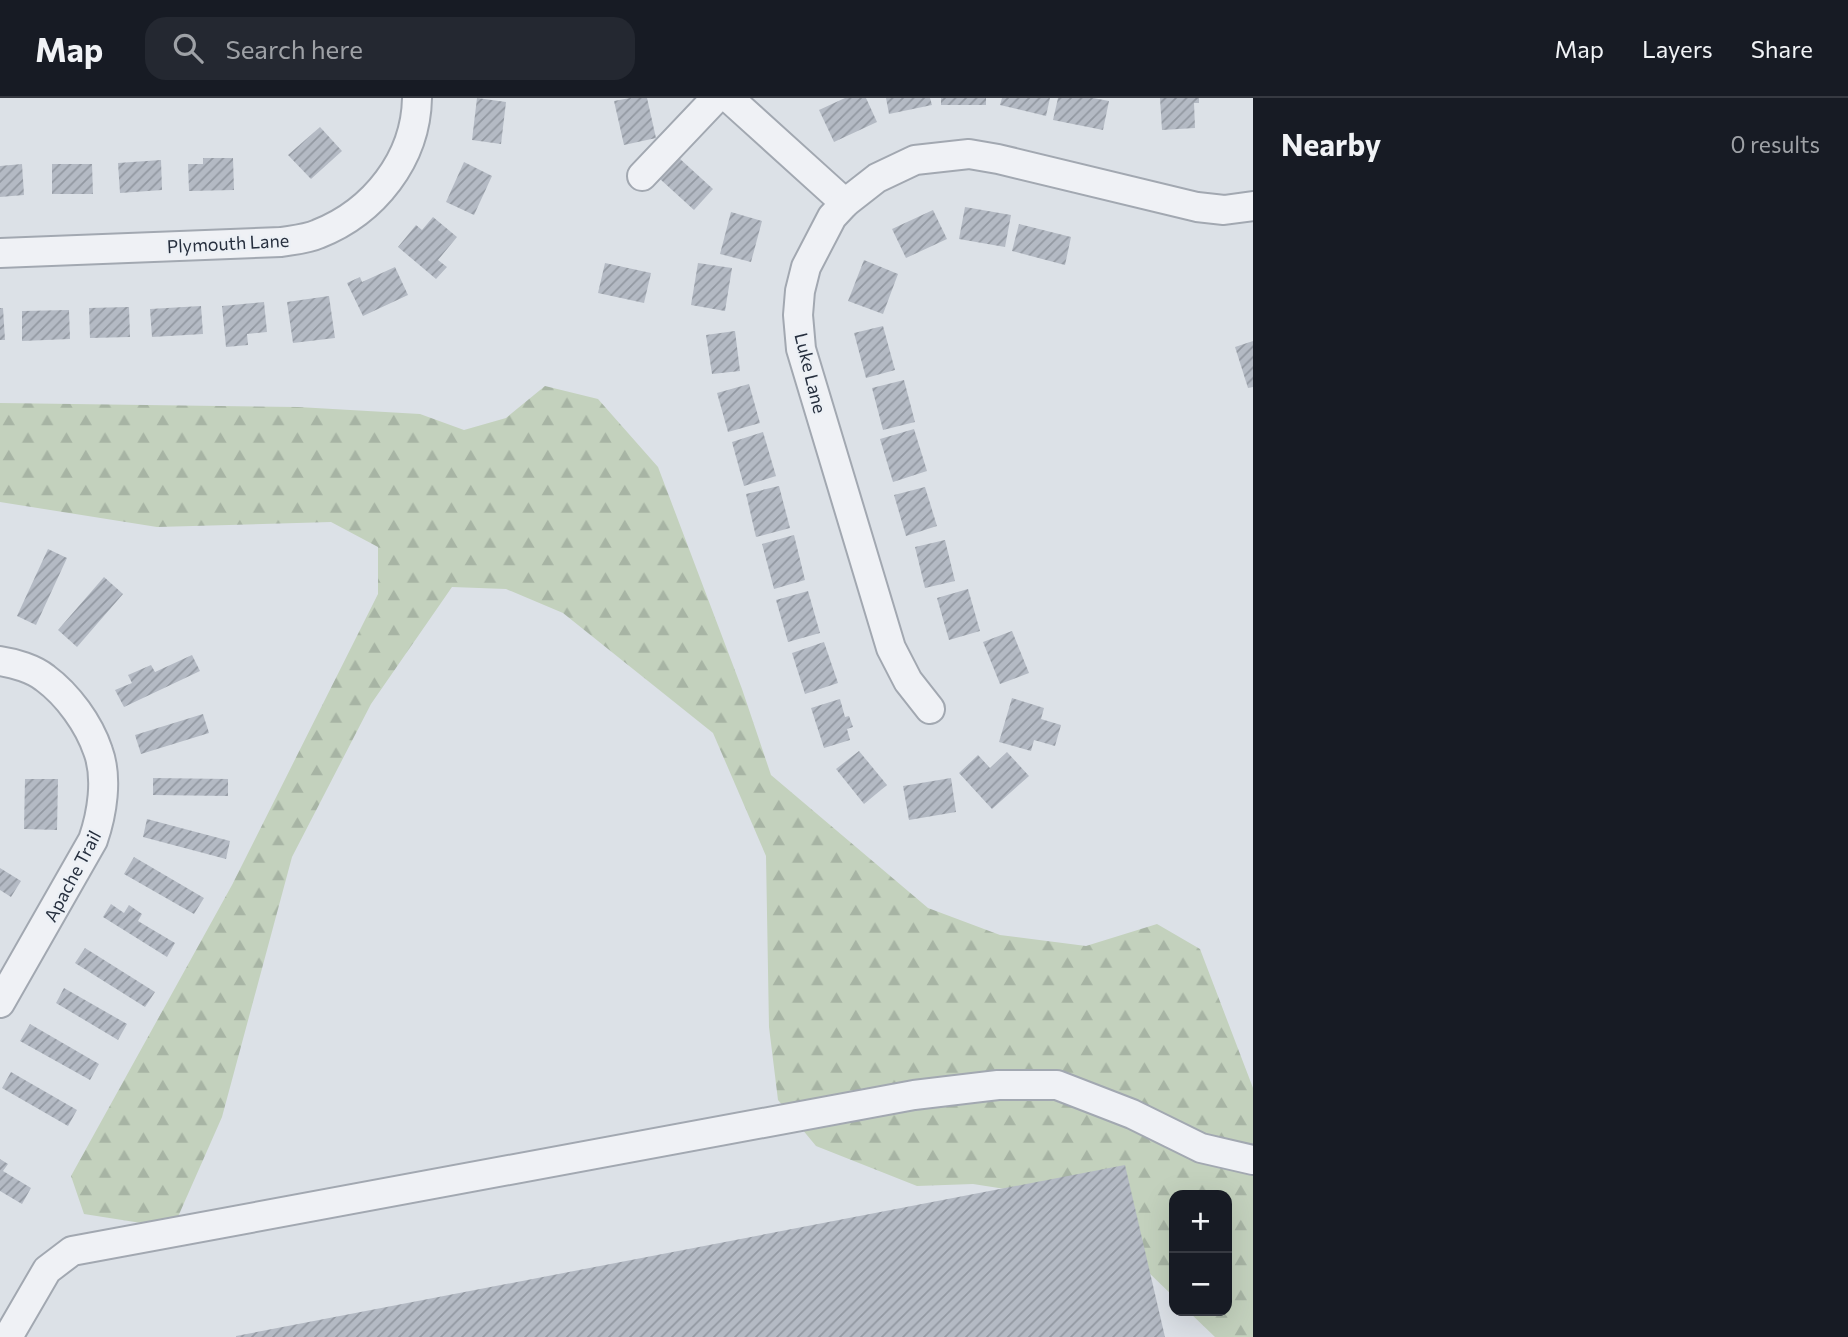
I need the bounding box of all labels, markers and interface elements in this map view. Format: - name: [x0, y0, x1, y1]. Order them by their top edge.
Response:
- search box: [145, 17, 635, 80]
- text: Map: [35, 28, 103, 69]
- icon: search: [169, 29, 207, 67]
- text: Search here: [225, 33, 363, 64]
- text: Map: [1555, 34, 1604, 63]
- text: Layers: [1642, 34, 1713, 63]
- text: Share: [1751, 34, 1813, 63]
- text: Nearby: [1281, 125, 1381, 162]
- text: 0 results: [1731, 130, 1820, 158]
- street label: Plymouth Lane: [166, 229, 290, 257]
- street label: Luke Lane: [790, 330, 832, 416]
- street label: Apache Trail: [39, 827, 105, 925]
- map controls: [1169, 1190, 1232, 1316]
- button: +: [1169, 1190, 1232, 1253]
- button: −: [1169, 1253, 1232, 1316]

